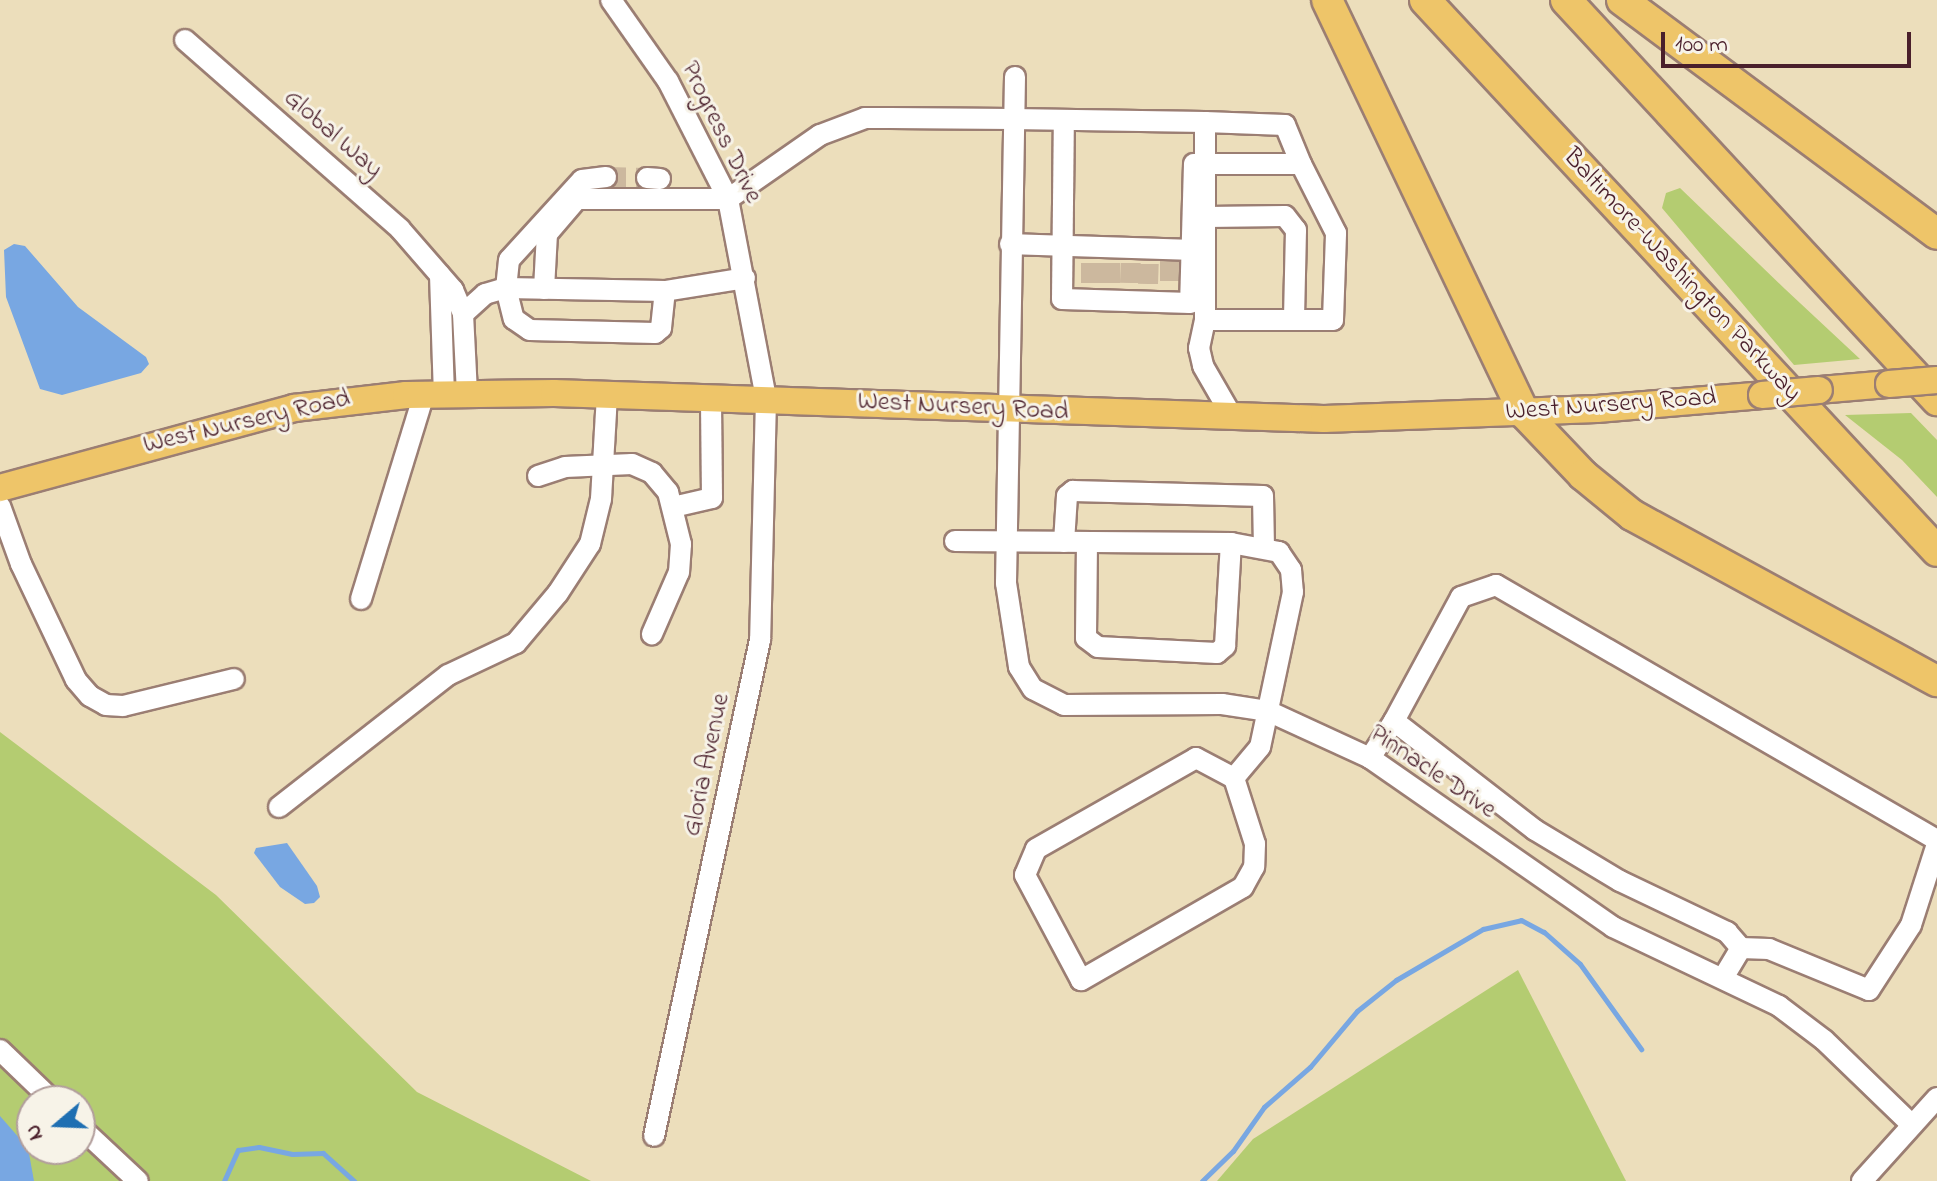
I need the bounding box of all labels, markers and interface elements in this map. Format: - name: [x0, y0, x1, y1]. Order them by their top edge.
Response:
- scale bar: [1665, 16, 1915, 66]
- text: 100 m: [1675, 28, 1728, 63]
- street label: Progress Drive: [672, 57, 768, 209]
- street label: Global Way: [276, 84, 388, 186]
- street label: Baltimore-Washington Parkway: [1555, 143, 1807, 409]
- street label: West Nursery Road: [1505, 383, 1717, 429]
- street label: West Nursery Road: [141, 384, 353, 462]
- street label: West Nursery Road: [857, 387, 1069, 429]
- street label: Gloria Avenue: [678, 691, 738, 839]
- street label: Pinnacle Drive: [1363, 719, 1501, 827]
- north arrow: [16, 1085, 96, 1165]
- text: N: [18, 1120, 53, 1144]

